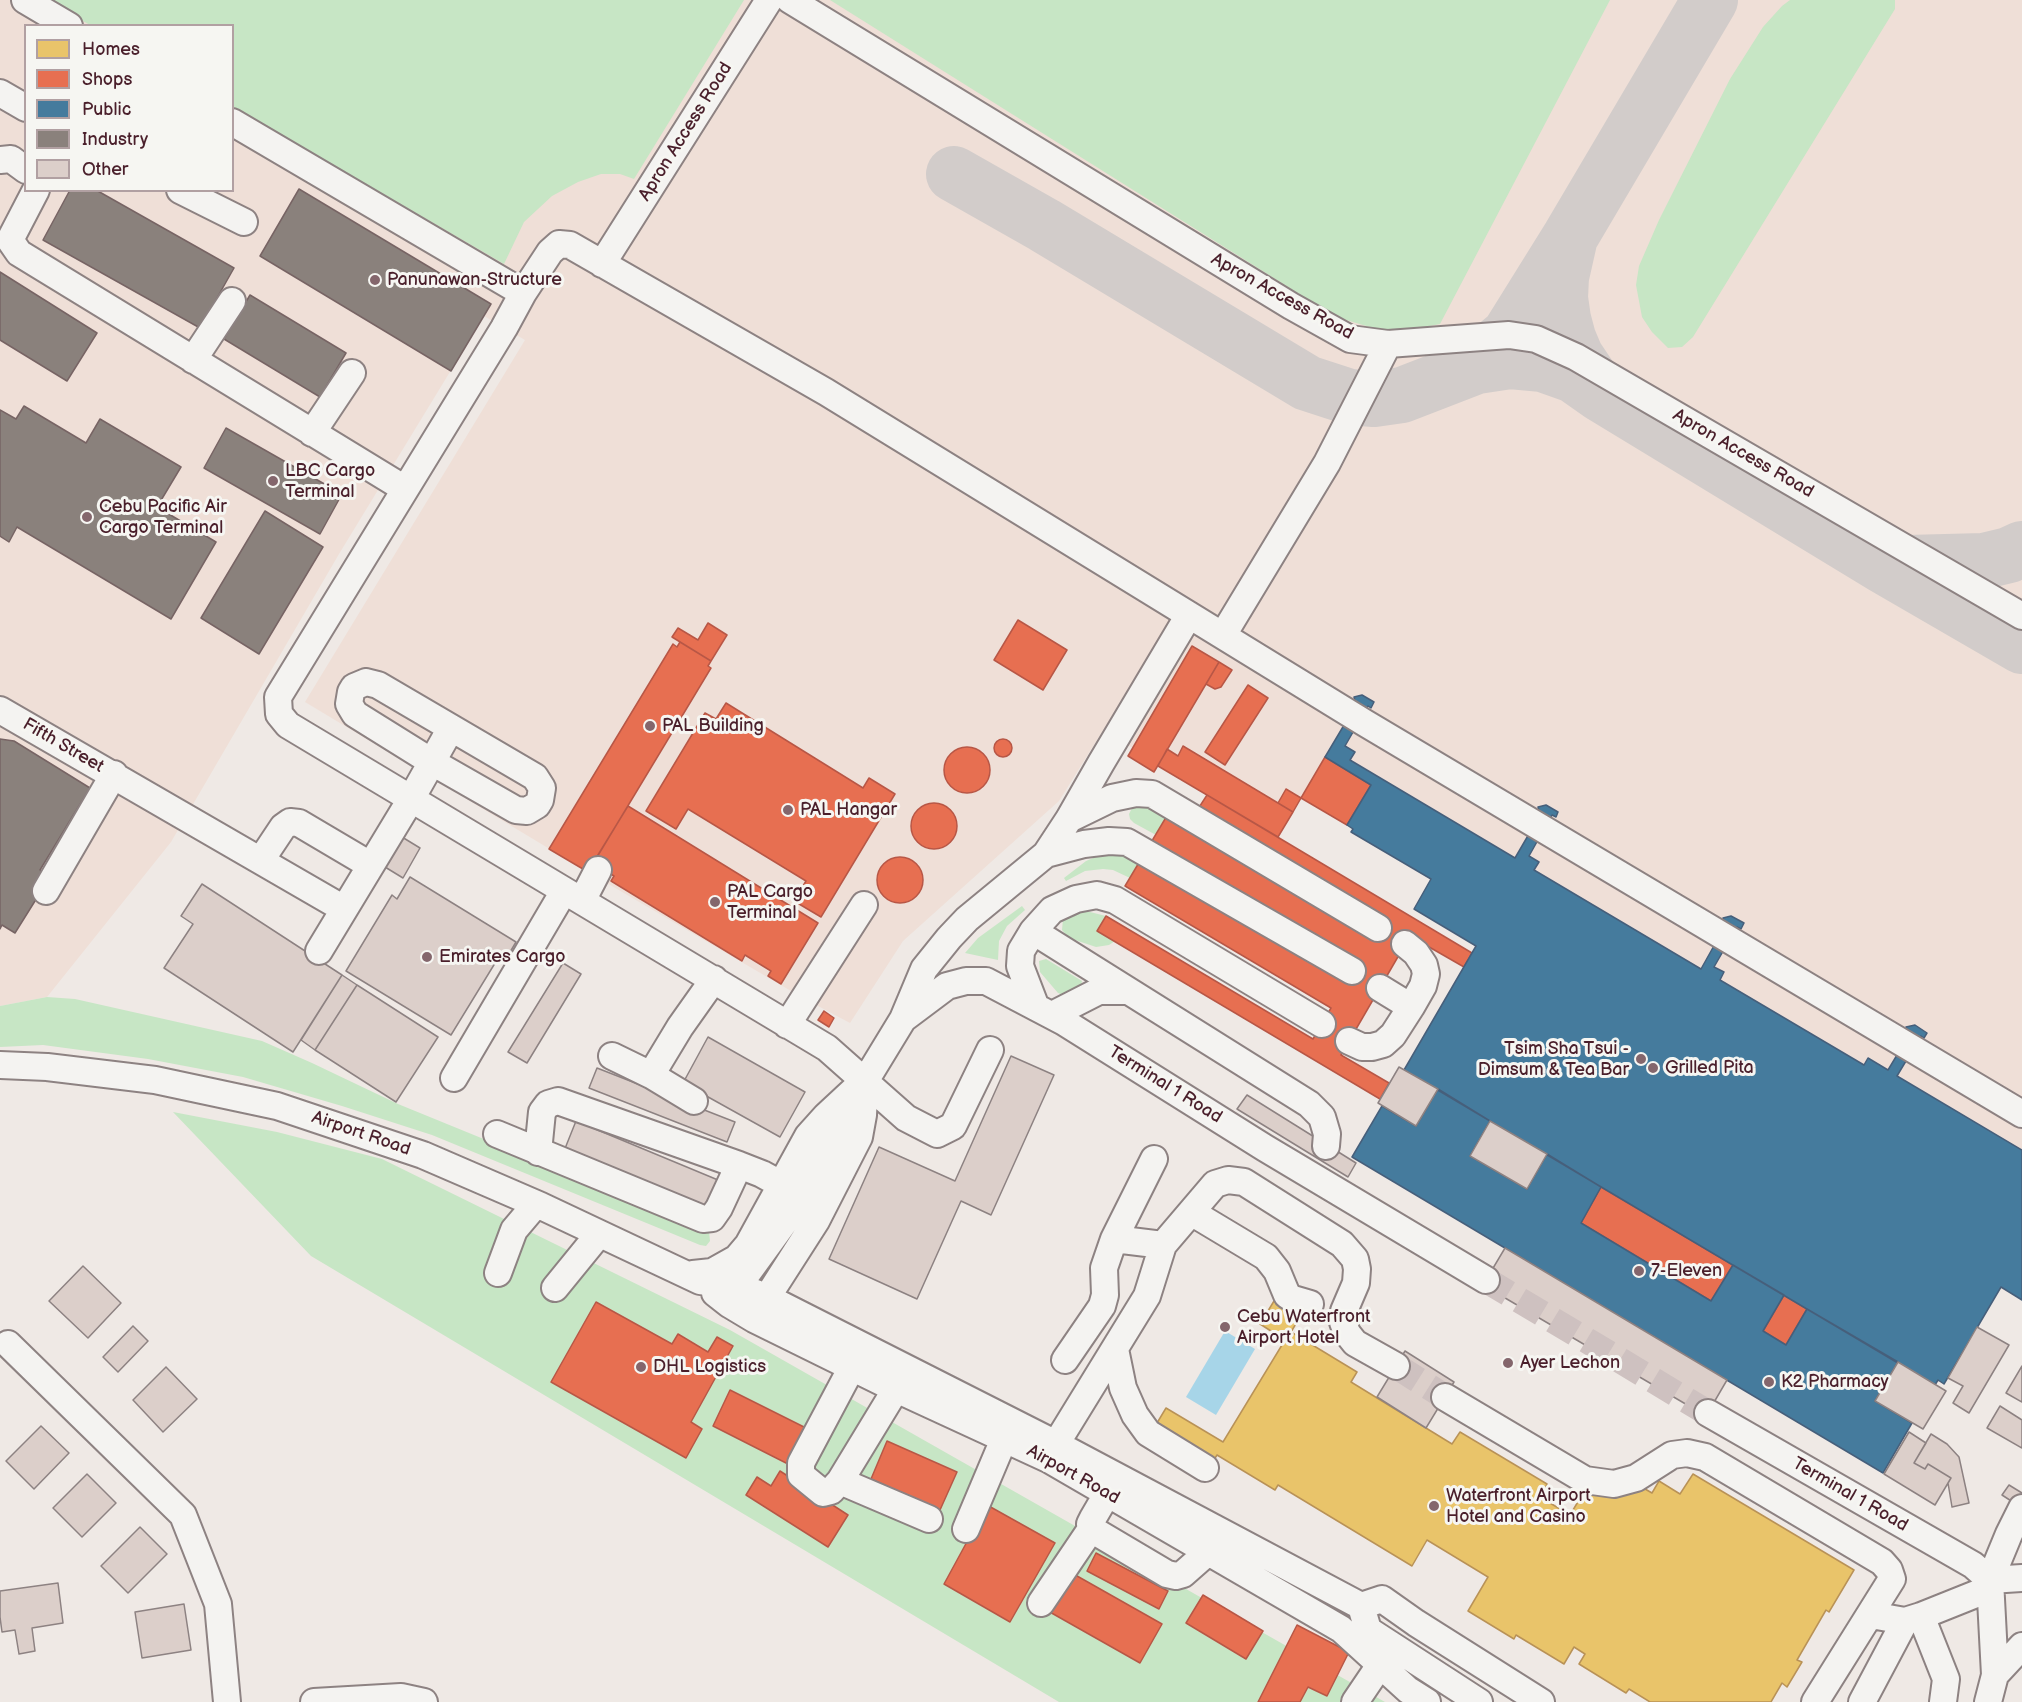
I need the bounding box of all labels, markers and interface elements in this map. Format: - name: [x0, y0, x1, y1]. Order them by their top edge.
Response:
- legend: [24, 24, 234, 192]
- text: Homes: [82, 39, 140, 60]
- street label: Apron Access Road: [635, 59, 737, 205]
- text: Shops: [82, 69, 132, 90]
- text: Public: [82, 99, 131, 120]
- text: Industry: [82, 129, 148, 150]
- text: Other: [82, 159, 128, 180]
- street label: Apron Access Road: [1207, 249, 1357, 345]
- place label: Panunawan-Structure: [387, 269, 562, 291]
- marker: Panunawan-Structure: [368, 273, 382, 287]
- street label: Apron Access Road: [1669, 405, 1817, 503]
- place label: LBC Cargo Terminal: [285, 460, 375, 502]
- marker: LBC Cargo Terminal: [266, 474, 280, 488]
- place label: Cebu Pacific Air Cargo Terminal: [99, 496, 227, 538]
- marker: Cebu Pacific Air Cargo Terminal: [80, 510, 94, 524]
- street label: Fifth Street: [19, 714, 107, 778]
- place label: PAL Building: [662, 715, 764, 737]
- marker: PAL Building: [643, 719, 657, 733]
- place label: PAL Hangar: [800, 799, 897, 821]
- marker: PAL Hangar: [781, 803, 795, 817]
- place label: PAL Cargo Terminal: [727, 881, 813, 924]
- marker: PAL Cargo Terminal: [708, 895, 722, 909]
- place label: Emirates Cargo: [439, 946, 565, 968]
- marker: Emirates Cargo: [420, 950, 434, 964]
- place label: Tsim Sha Tsui - Dimsum & Tea Bar: [1478, 1038, 1629, 1080]
- street label: Terminal 1 Road: [1104, 1041, 1226, 1129]
- marker: Tsim Sha Tsui - Dimsum & Tea Bar: [1634, 1052, 1648, 1066]
- place label: Grilled Pita: [1665, 1057, 1754, 1079]
- marker: Grilled Pita: [1646, 1061, 1660, 1075]
- street label: Airport Road: [309, 1107, 413, 1161]
- place label: 7-Eleven: [1651, 1260, 1722, 1282]
- marker: 7-Eleven: [1632, 1264, 1646, 1278]
- place label: Cebu Waterfront Airport Hotel: [1237, 1306, 1371, 1348]
- marker: Cebu Waterfront Airport Hotel: [1218, 1320, 1232, 1334]
- place label: Ayer Lechon: [1520, 1352, 1620, 1374]
- place label: DHL Logistics: [653, 1356, 766, 1378]
- marker: Ayer Lechon: [1501, 1356, 1515, 1370]
- marker: DHL Logistics: [634, 1360, 648, 1374]
- place label: K2 Pharmacy: [1781, 1371, 1889, 1393]
- marker: K2 Pharmacy: [1762, 1375, 1776, 1389]
- street label: Airport Road: [1023, 1441, 1123, 1509]
- street label: Terminal 1 Road: [1788, 1453, 1912, 1537]
- place label: Waterfront Airport Hotel and Casino: [1446, 1485, 1591, 1528]
- marker: Waterfront Airport Hotel and Casino: [1427, 1499, 1441, 1513]

